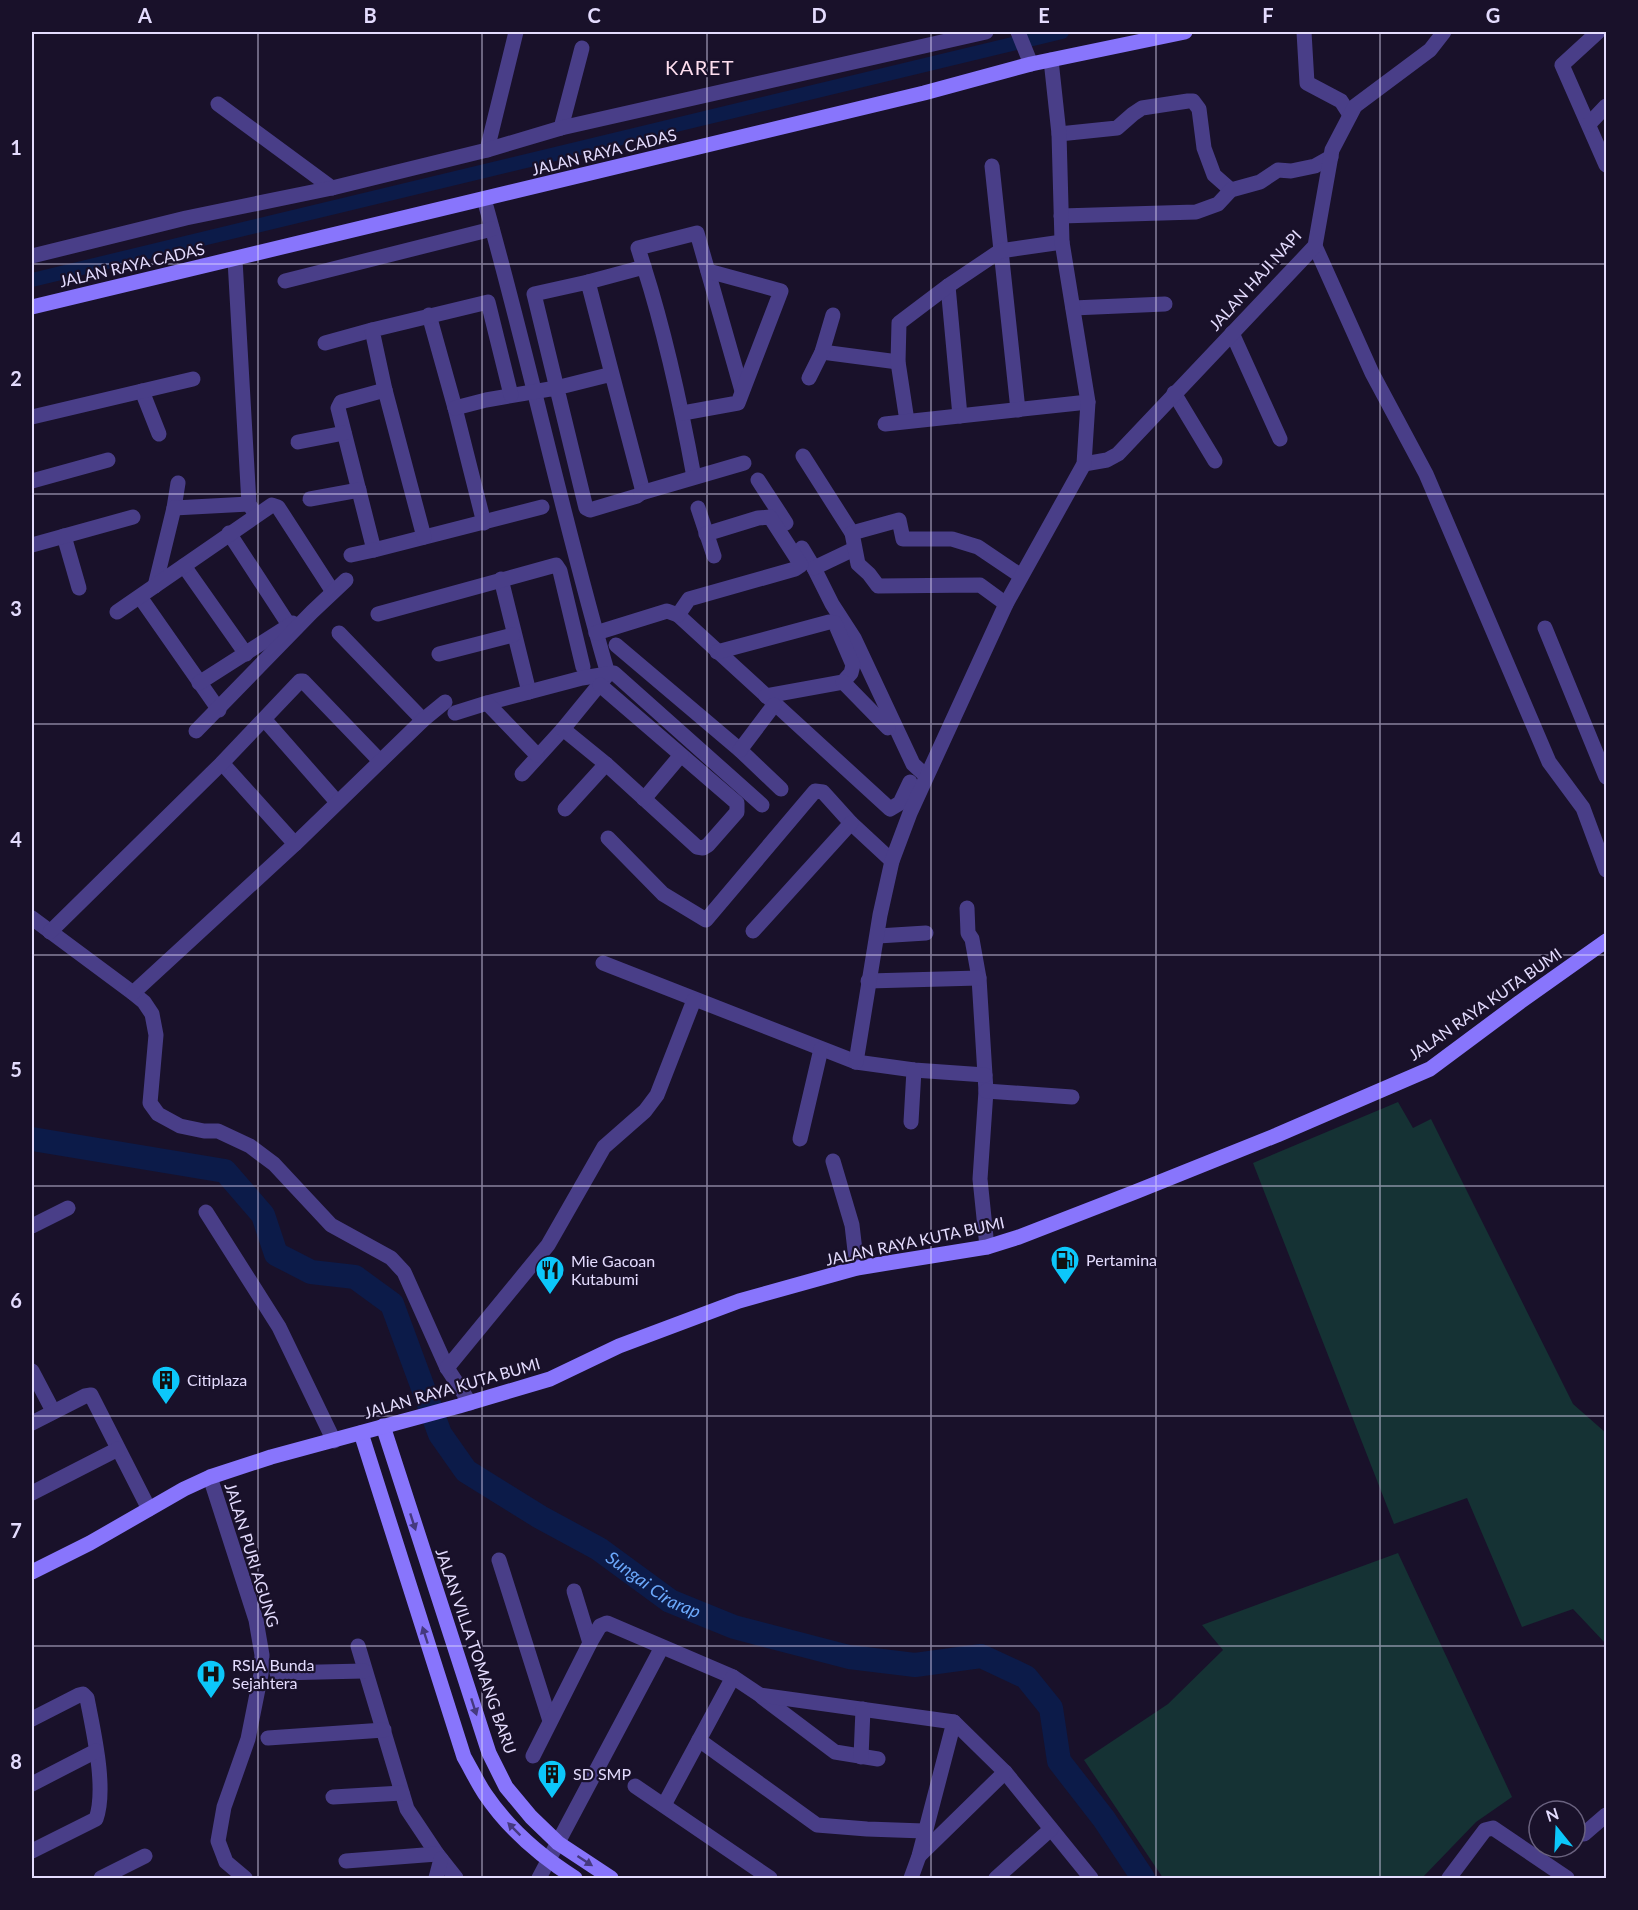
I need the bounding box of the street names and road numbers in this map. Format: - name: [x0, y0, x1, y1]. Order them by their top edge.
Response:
- street label: JALAN RAYA CADAS: [529, 124, 678, 179]
- street label: JALAN HAJI NAPI: [1205, 226, 1305, 334]
- street label: JALAN RAYA CADAS: [57, 239, 206, 290]
- street label: JALAN RAYA KUTA BUMI: [1405, 944, 1565, 1064]
- street label: JALAN RAYA KUTA BUMI: [824, 1212, 1006, 1269]
- street label: JALAN RAYA KUTA BUMI: [362, 1353, 542, 1422]
- street label: JALAN PURI AGUNG: [221, 1480, 284, 1629]
- street label: JALAN VILLA TOMANG BARU: [432, 1546, 521, 1756]

